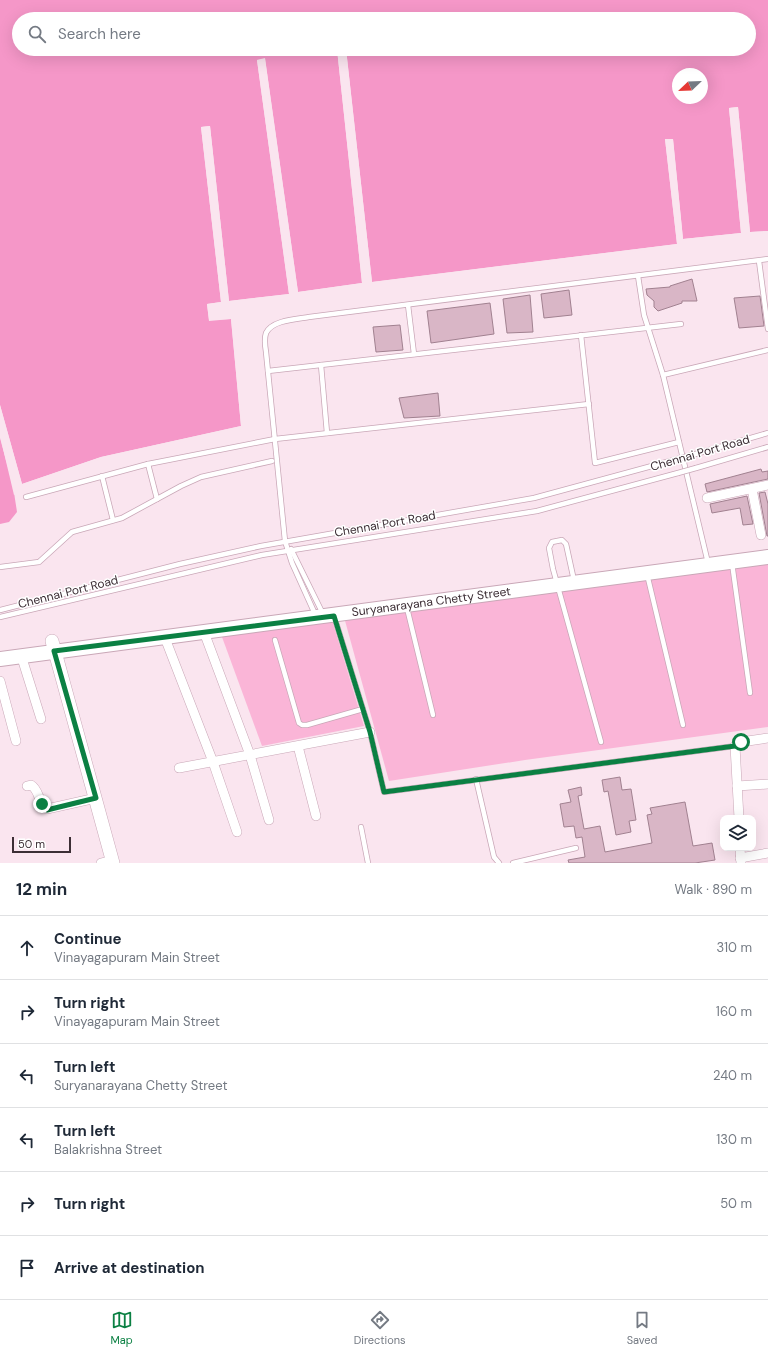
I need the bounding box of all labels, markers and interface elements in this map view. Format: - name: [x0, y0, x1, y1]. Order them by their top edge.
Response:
- search box: [12, 12, 756, 56]
- icon: search: [26, 23, 48, 45]
- text: Search here: [58, 24, 141, 44]
- north arrow: [672, 68, 708, 104]
- street label: Chennai Port Road: [648, 431, 752, 475]
- street label: Chennai Port Road: [333, 507, 437, 541]
- street label: Chennai Port Road: [16, 572, 120, 612]
- street label: Suryanarayana Chetty Street: [351, 583, 512, 620]
- route start: [732, 733, 750, 751]
- route end: [33, 795, 51, 813]
- map controls: [720, 815, 756, 851]
- button: layers: [720, 815, 756, 851]
- scale bar: [12, 835, 71, 854]
- text: 50 m: [18, 837, 45, 851]
- text: 12 min: [16, 878, 67, 900]
- text: Walk · 890 m: [674, 881, 752, 898]
- text: Continue: [54, 929, 122, 949]
- icon: ahead: [16, 937, 38, 959]
- text: 310 m: [717, 939, 752, 956]
- text: Vinayagapuram Main Street: [54, 949, 220, 966]
- text: Turn right: [54, 993, 125, 1013]
- icon: right: [16, 1001, 38, 1023]
- text: 160 m: [716, 1003, 752, 1020]
- text: Vinayagapuram Main Street: [54, 1013, 220, 1030]
- text: Turn left: [54, 1057, 115, 1077]
- icon: left: [16, 1065, 38, 1087]
- text: 240 m: [713, 1067, 752, 1084]
- text: Suryanarayana Chetty Street: [54, 1077, 228, 1094]
- text: Turn left: [54, 1121, 115, 1141]
- icon: left: [16, 1129, 38, 1151]
- text: 130 m: [716, 1131, 752, 1148]
- text: Balakrishna Street: [54, 1141, 162, 1158]
- icon: right: [16, 1193, 38, 1215]
- text: Turn right: [54, 1194, 125, 1214]
- text: 50 m: [720, 1195, 752, 1212]
- icon: arrive: [16, 1257, 38, 1279]
- text: Arrive at destination: [54, 1258, 205, 1278]
- tab: Map: [111, 1309, 133, 1347]
- tab: Directions: [354, 1309, 406, 1347]
- tab: Saved: [627, 1309, 657, 1347]

